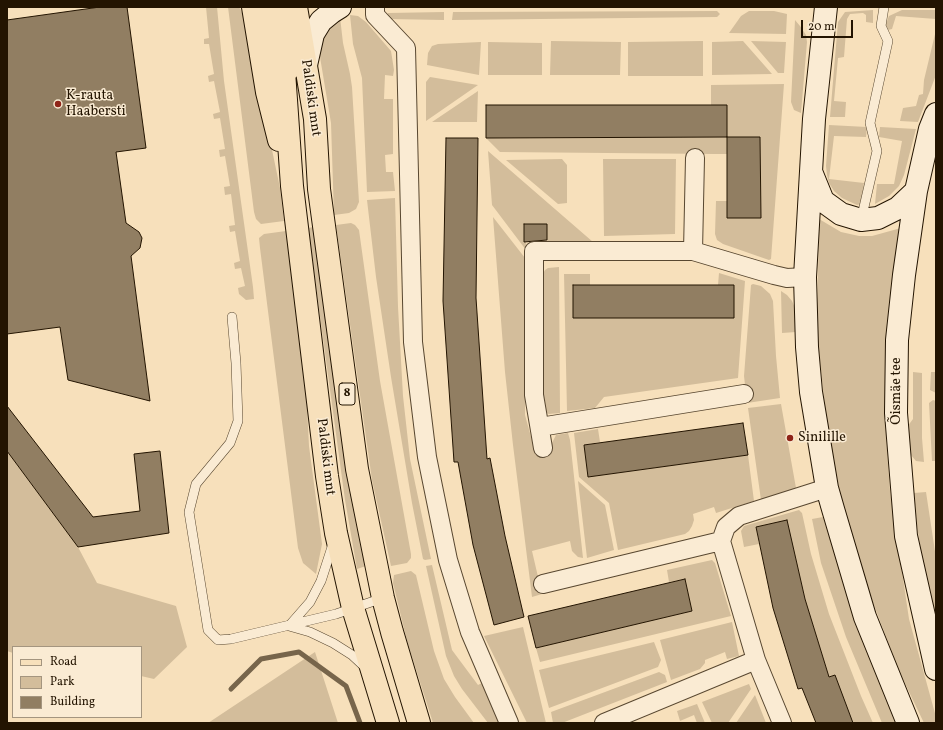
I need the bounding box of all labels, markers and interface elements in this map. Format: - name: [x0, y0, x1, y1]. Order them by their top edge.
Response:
- scale bar: [803, 12, 855, 38]
- text: 20 m: [808, 19, 835, 35]
- street label: Paldiski mnt: [296, 58, 324, 138]
- place label: K-rauta Haabersti: [66, 88, 126, 120]
- marker: K-rauta Haabersti: [53, 99, 63, 109]
- street label: Õismäe tee: [889, 357, 905, 425]
- road number: 8: [339, 383, 355, 405]
- street label: Paldiski mnt: [312, 417, 338, 497]
- place label: Sinilille: [798, 430, 846, 446]
- marker: Sinilille: [785, 433, 795, 443]
- legend: [12, 646, 142, 718]
- text: Road: [50, 654, 77, 670]
- text: Park: [50, 674, 75, 690]
- text: Building: [50, 694, 95, 710]

